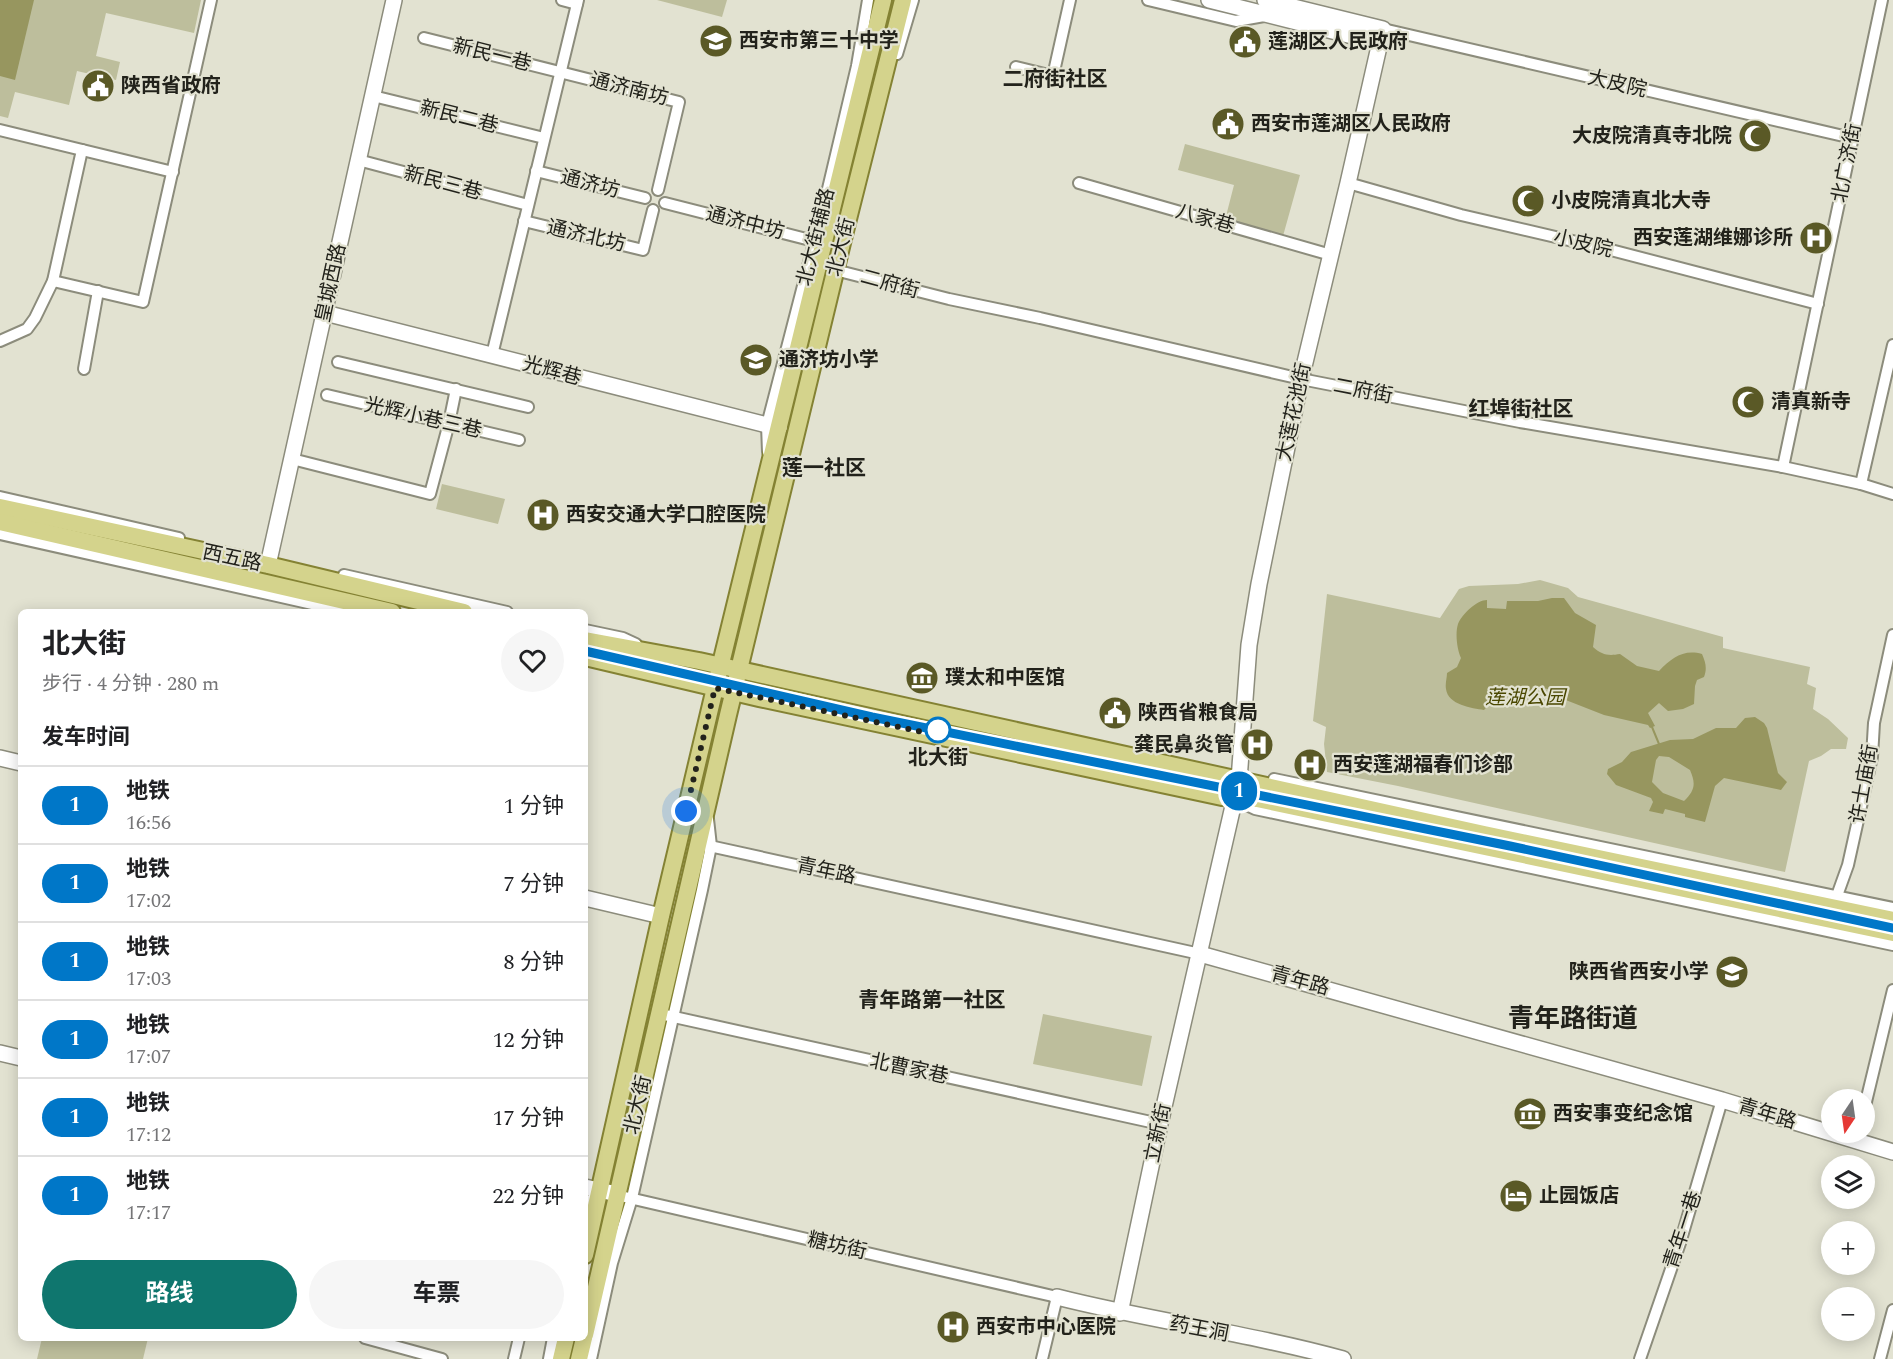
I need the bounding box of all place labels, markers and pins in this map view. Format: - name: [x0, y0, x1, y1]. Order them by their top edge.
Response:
- school or university icon: 西安市第三十中学: [698, 23, 734, 59]
- public building icon: 莲湖区人民政府: [1227, 24, 1263, 60]
- place label: 西安市第三十中学: [739, 26, 899, 56]
- place label: 莲湖区人民政府: [1268, 27, 1408, 57]
- public building icon: 陕西省政府: [80, 68, 116, 104]
- place label: 陕西省政府: [121, 71, 221, 101]
- public building icon: 西安市莲湖区人民政府: [1210, 106, 1246, 142]
- place label: 西安市莲湖区人民政府: [1251, 109, 1451, 139]
- mosque icon: 大皮院清真寺北院: [1737, 118, 1773, 154]
- place label: 大皮院清真寺北院: [1572, 121, 1732, 151]
- mosque icon: 小皮院清真北大寺: [1510, 183, 1546, 219]
- place label: 小皮院清真北大寺: [1551, 186, 1711, 216]
- hospital icon: 西安莲湖维娜诊所: [1798, 220, 1834, 256]
- place label: 西安莲湖维娜诊所: [1633, 223, 1793, 253]
- school or university icon: 通济坊小学: [738, 342, 774, 378]
- place label: 通济坊小学: [779, 345, 879, 375]
- mosque icon: 清真新寺: [1730, 384, 1766, 420]
- place label: 清真新寺: [1771, 387, 1851, 417]
- hospital icon: 西安交通大学口腔医院: [525, 497, 561, 533]
- place label: 西安交通大学口腔医院: [566, 500, 766, 530]
- museum icon: 璞太和中医馆: [904, 660, 940, 696]
- place label: 璞太和中医馆: [945, 663, 1065, 693]
- public building icon: 陕西省粮食局: [1097, 695, 1133, 731]
- place label: 陕西省粮食局: [1138, 698, 1258, 728]
- marker: 北大街: [925, 717, 951, 743]
- hospital icon: 龚民鼻炎管: [1239, 727, 1275, 763]
- place label: 龚民鼻炎管: [1134, 730, 1234, 760]
- place label: 北大街: [908, 743, 968, 773]
- hospital icon: 西安莲湖福春们诊部: [1292, 747, 1328, 783]
- place label: 西安莲湖福春们诊部: [1333, 750, 1513, 780]
- school or university icon: 陕西省西安小学: [1714, 954, 1750, 990]
- place label: 陕西省西安小学: [1569, 957, 1709, 987]
- museum icon: 西安事变纪念馆: [1512, 1096, 1548, 1132]
- place label: 西安事变纪念馆: [1553, 1099, 1693, 1129]
- hotel icon: 止园饭店: [1498, 1178, 1534, 1214]
- place label: 止园饭店: [1539, 1181, 1619, 1211]
- hospital icon: 西安市中心医院: [935, 1309, 971, 1345]
- place label: 西安市中心医院: [976, 1312, 1116, 1342]

